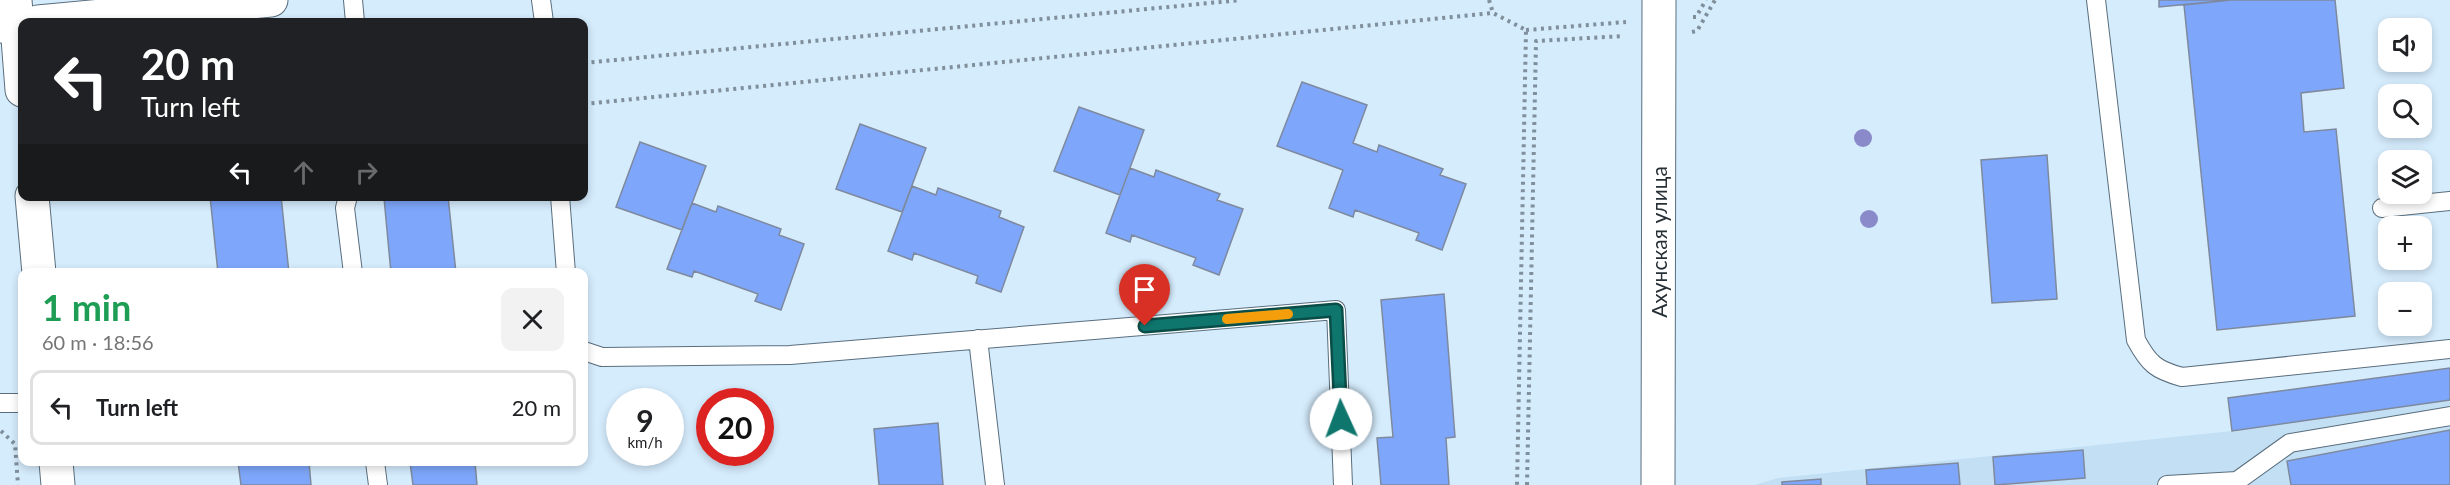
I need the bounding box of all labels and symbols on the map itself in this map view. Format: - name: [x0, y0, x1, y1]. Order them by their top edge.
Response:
- street label: Ахунская улица: [1646, 166, 1671, 318]
- pin: [1119, 264, 1170, 326]
- position arrow: [1309, 387, 1373, 451]
- speed limit sign: 20: [696, 388, 774, 466]

